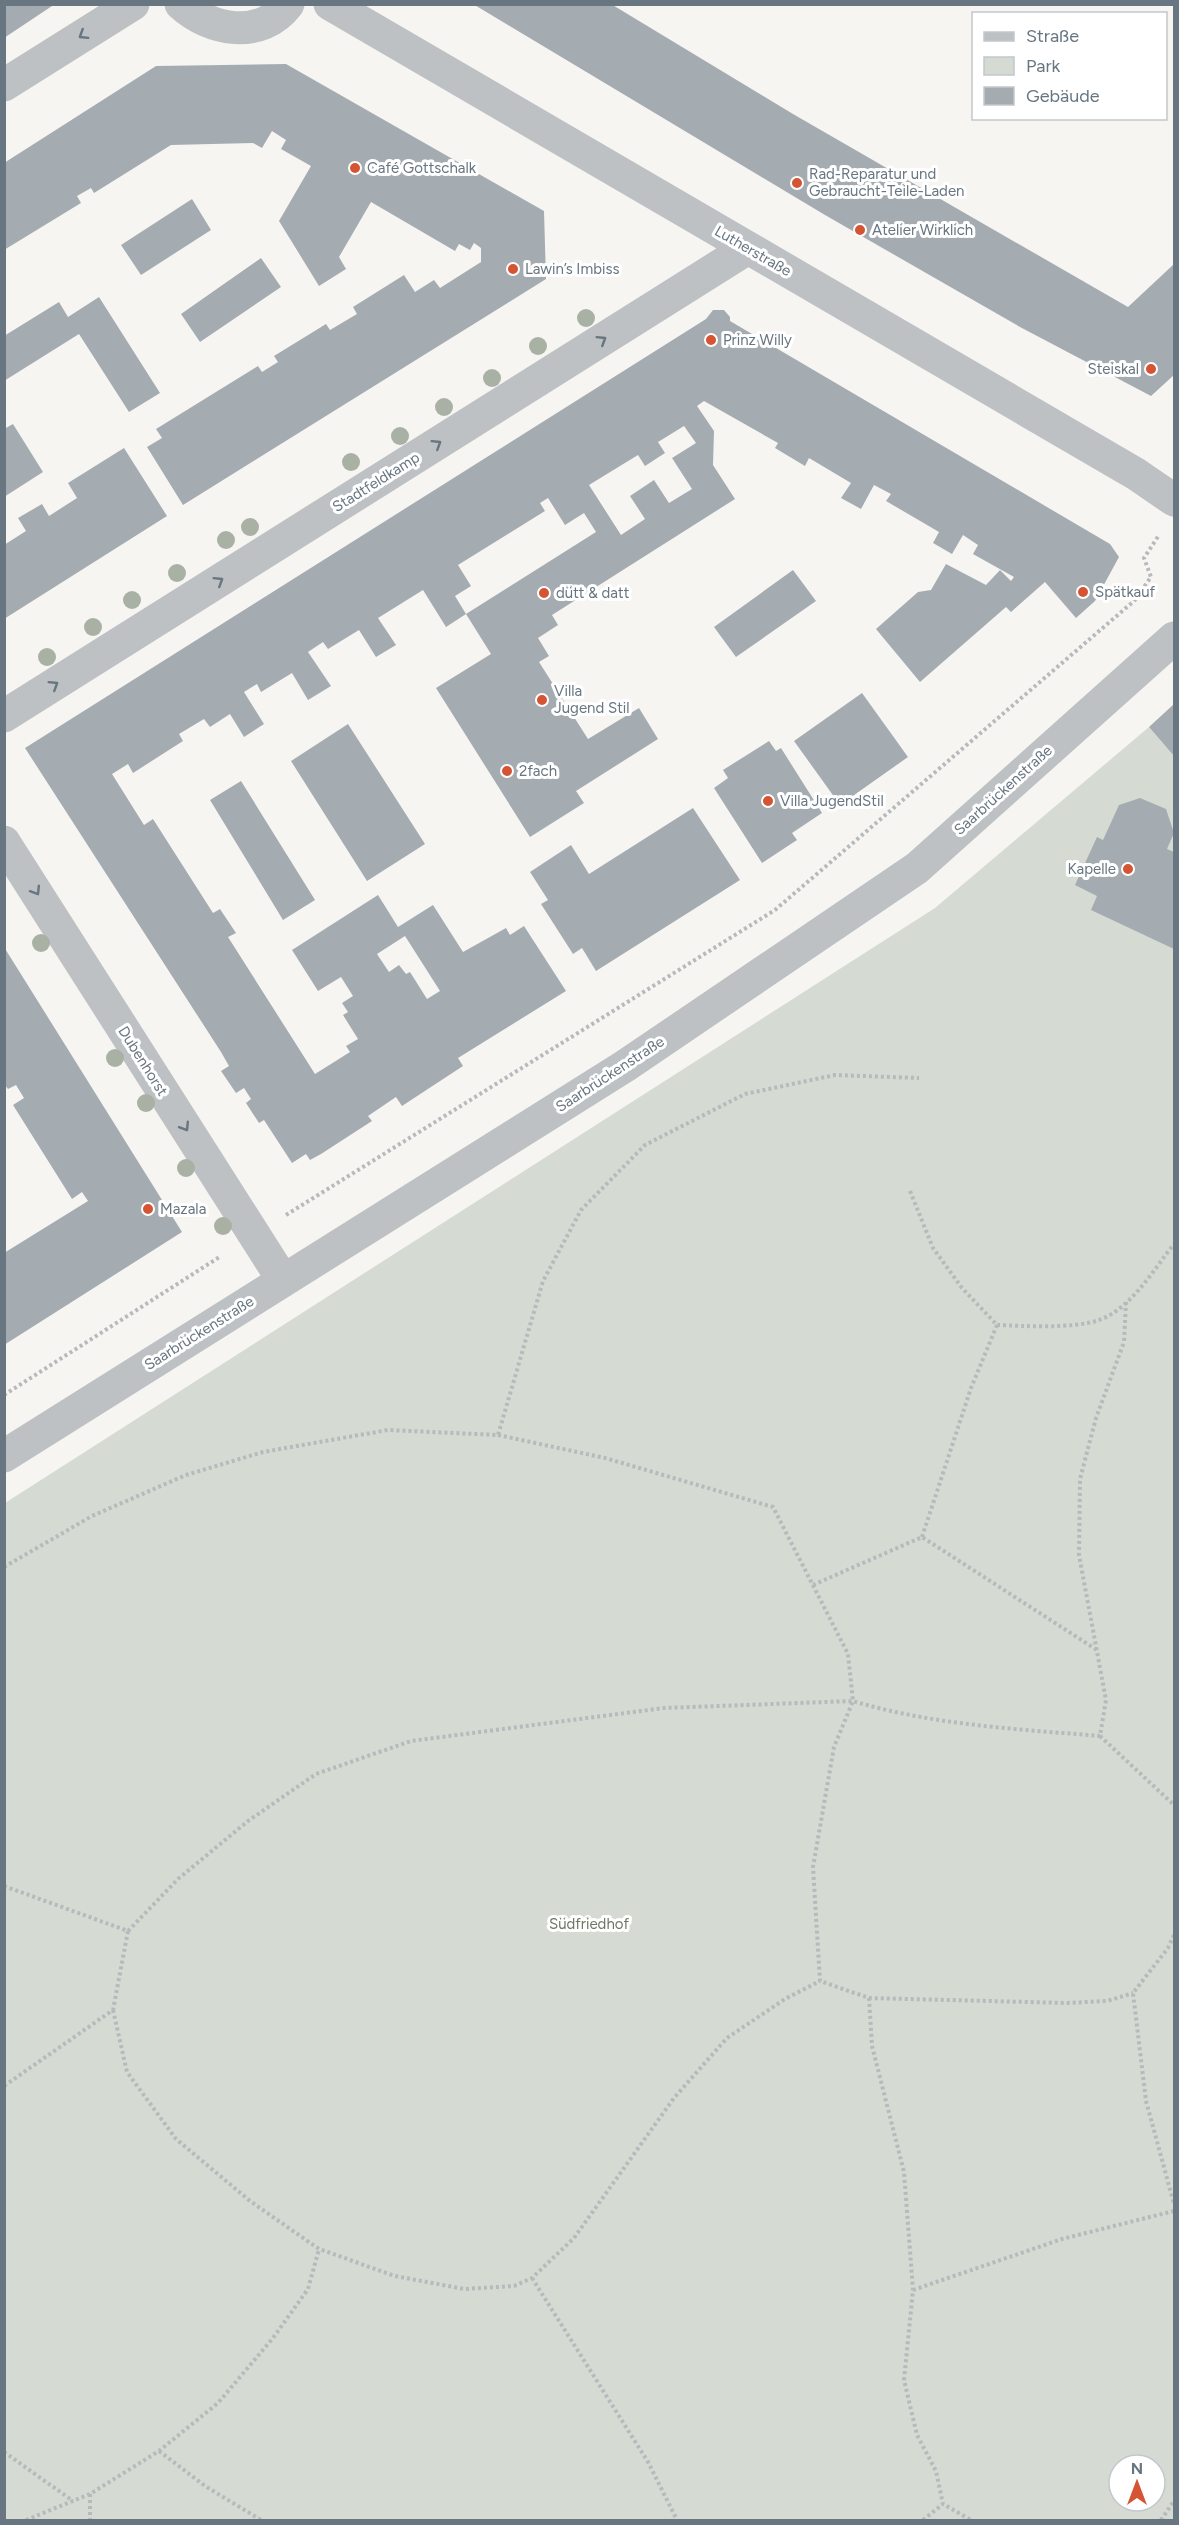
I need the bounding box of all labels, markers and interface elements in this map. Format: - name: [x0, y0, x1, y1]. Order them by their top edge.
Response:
- legend: [972, 12, 1167, 120]
- text: Straße: [1026, 25, 1079, 47]
- one-way arrow: [79, 28, 89, 40]
- text: Park: [1026, 55, 1061, 77]
- text: Gebäude: [1026, 85, 1100, 107]
- place label: Café Gottschalk: [367, 159, 477, 177]
- marker: Café Gottschalk: [348, 161, 362, 175]
- place label: Rad-Reparatur und Gebraucht-Teile-Laden: [809, 165, 964, 200]
- marker: Rad-Reparatur und Gebraucht-Teile-Laden: [790, 176, 804, 190]
- place label: Atelier Wirklich: [872, 221, 973, 239]
- street label: Lutherstraße: [711, 222, 795, 280]
- marker: Atelier Wirklich: [853, 223, 867, 237]
- place label: Lawin’s Imbiss: [525, 260, 619, 278]
- marker: Lawin’s Imbiss: [506, 262, 520, 276]
- place label: Prinz Willy: [723, 331, 792, 349]
- marker: Prinz Willy: [704, 333, 718, 347]
- one-way arrow: [596, 335, 606, 347]
- place label: Steiskal: [1087, 360, 1139, 378]
- marker: Steiskal: [1144, 362, 1158, 376]
- one-way arrow: [431, 440, 442, 451]
- street label: Stadtfeldkamp: [329, 448, 423, 516]
- one-way arrow: [213, 577, 223, 589]
- place label: Spätkauf: [1095, 583, 1156, 601]
- place label: dütt & datt: [556, 584, 630, 602]
- marker: Spätkauf: [1076, 585, 1090, 599]
- marker: dütt & datt: [537, 586, 551, 600]
- one-way arrow: [47, 681, 58, 692]
- place label: Villa Jugend Stil: [554, 682, 630, 717]
- marker: Villa Jugend Stil: [535, 693, 549, 707]
- street label: Saarbrückenstraße: [950, 741, 1056, 839]
- place label: 2fach: [519, 762, 557, 780]
- marker: 2fach: [500, 764, 514, 778]
- place label: Villa JugendStil: [780, 792, 884, 810]
- marker: Villa JugendStil: [761, 794, 775, 808]
- place label: Kapelle: [1067, 860, 1116, 878]
- marker: Kapelle: [1121, 862, 1135, 876]
- one-way arrow: [28, 885, 40, 895]
- street label: Dubenhorst: [114, 1023, 172, 1099]
- street label: Saarbrückenstraße: [552, 1032, 668, 1116]
- one-way arrow: [178, 1121, 190, 1131]
- place label: Mazala: [160, 1200, 206, 1218]
- marker: Mazala: [141, 1202, 155, 1216]
- street label: Saarbrückenstraße: [141, 1292, 257, 1374]
- park label: Südfriedhof: [549, 1915, 629, 1933]
- north arrow: [1107, 2453, 1167, 2513]
- text: N: [1131, 2459, 1143, 2478]

